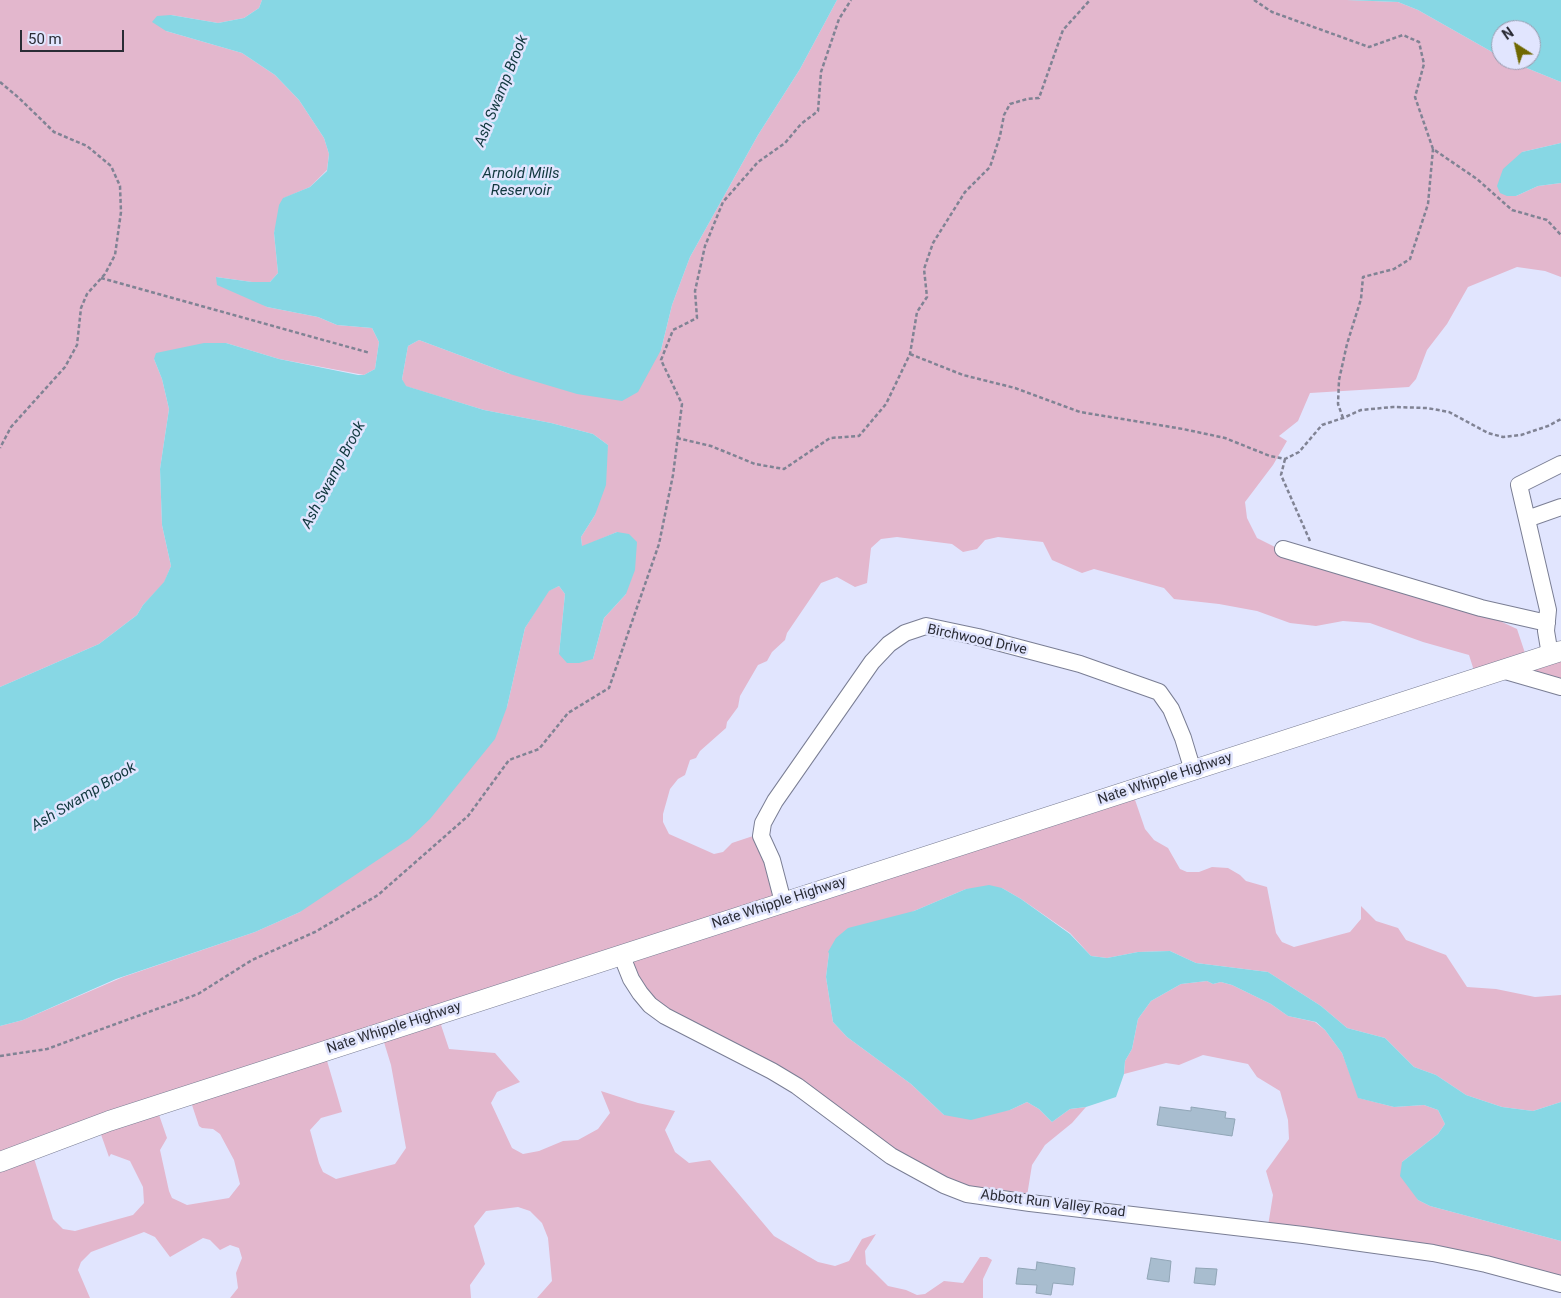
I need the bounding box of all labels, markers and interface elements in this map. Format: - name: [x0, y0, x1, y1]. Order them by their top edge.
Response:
- scale bar: [22, 20, 126, 52]
- north arrow: [1491, 20, 1541, 70]
- text: N: [1499, 24, 1517, 43]
- text: 50 m: [28, 30, 62, 48]
- water label: Ash Swamp Brook: [471, 33, 533, 149]
- water label: Arnold Mills Reservoir: [483, 165, 559, 200]
- water label: Ash Swamp Brook: [298, 418, 370, 532]
- street label: Birchwood Drive: [926, 621, 1028, 659]
- street label: Nate Whipple Highway: [1096, 749, 1234, 809]
- water label: Ash Swamp Brook: [29, 759, 139, 835]
- street label: Nate Whipple Highway: [710, 873, 848, 933]
- street label: Nate Whipple Highway: [325, 998, 463, 1058]
- street label: Abbott Run Valley Road: [980, 1187, 1126, 1221]

